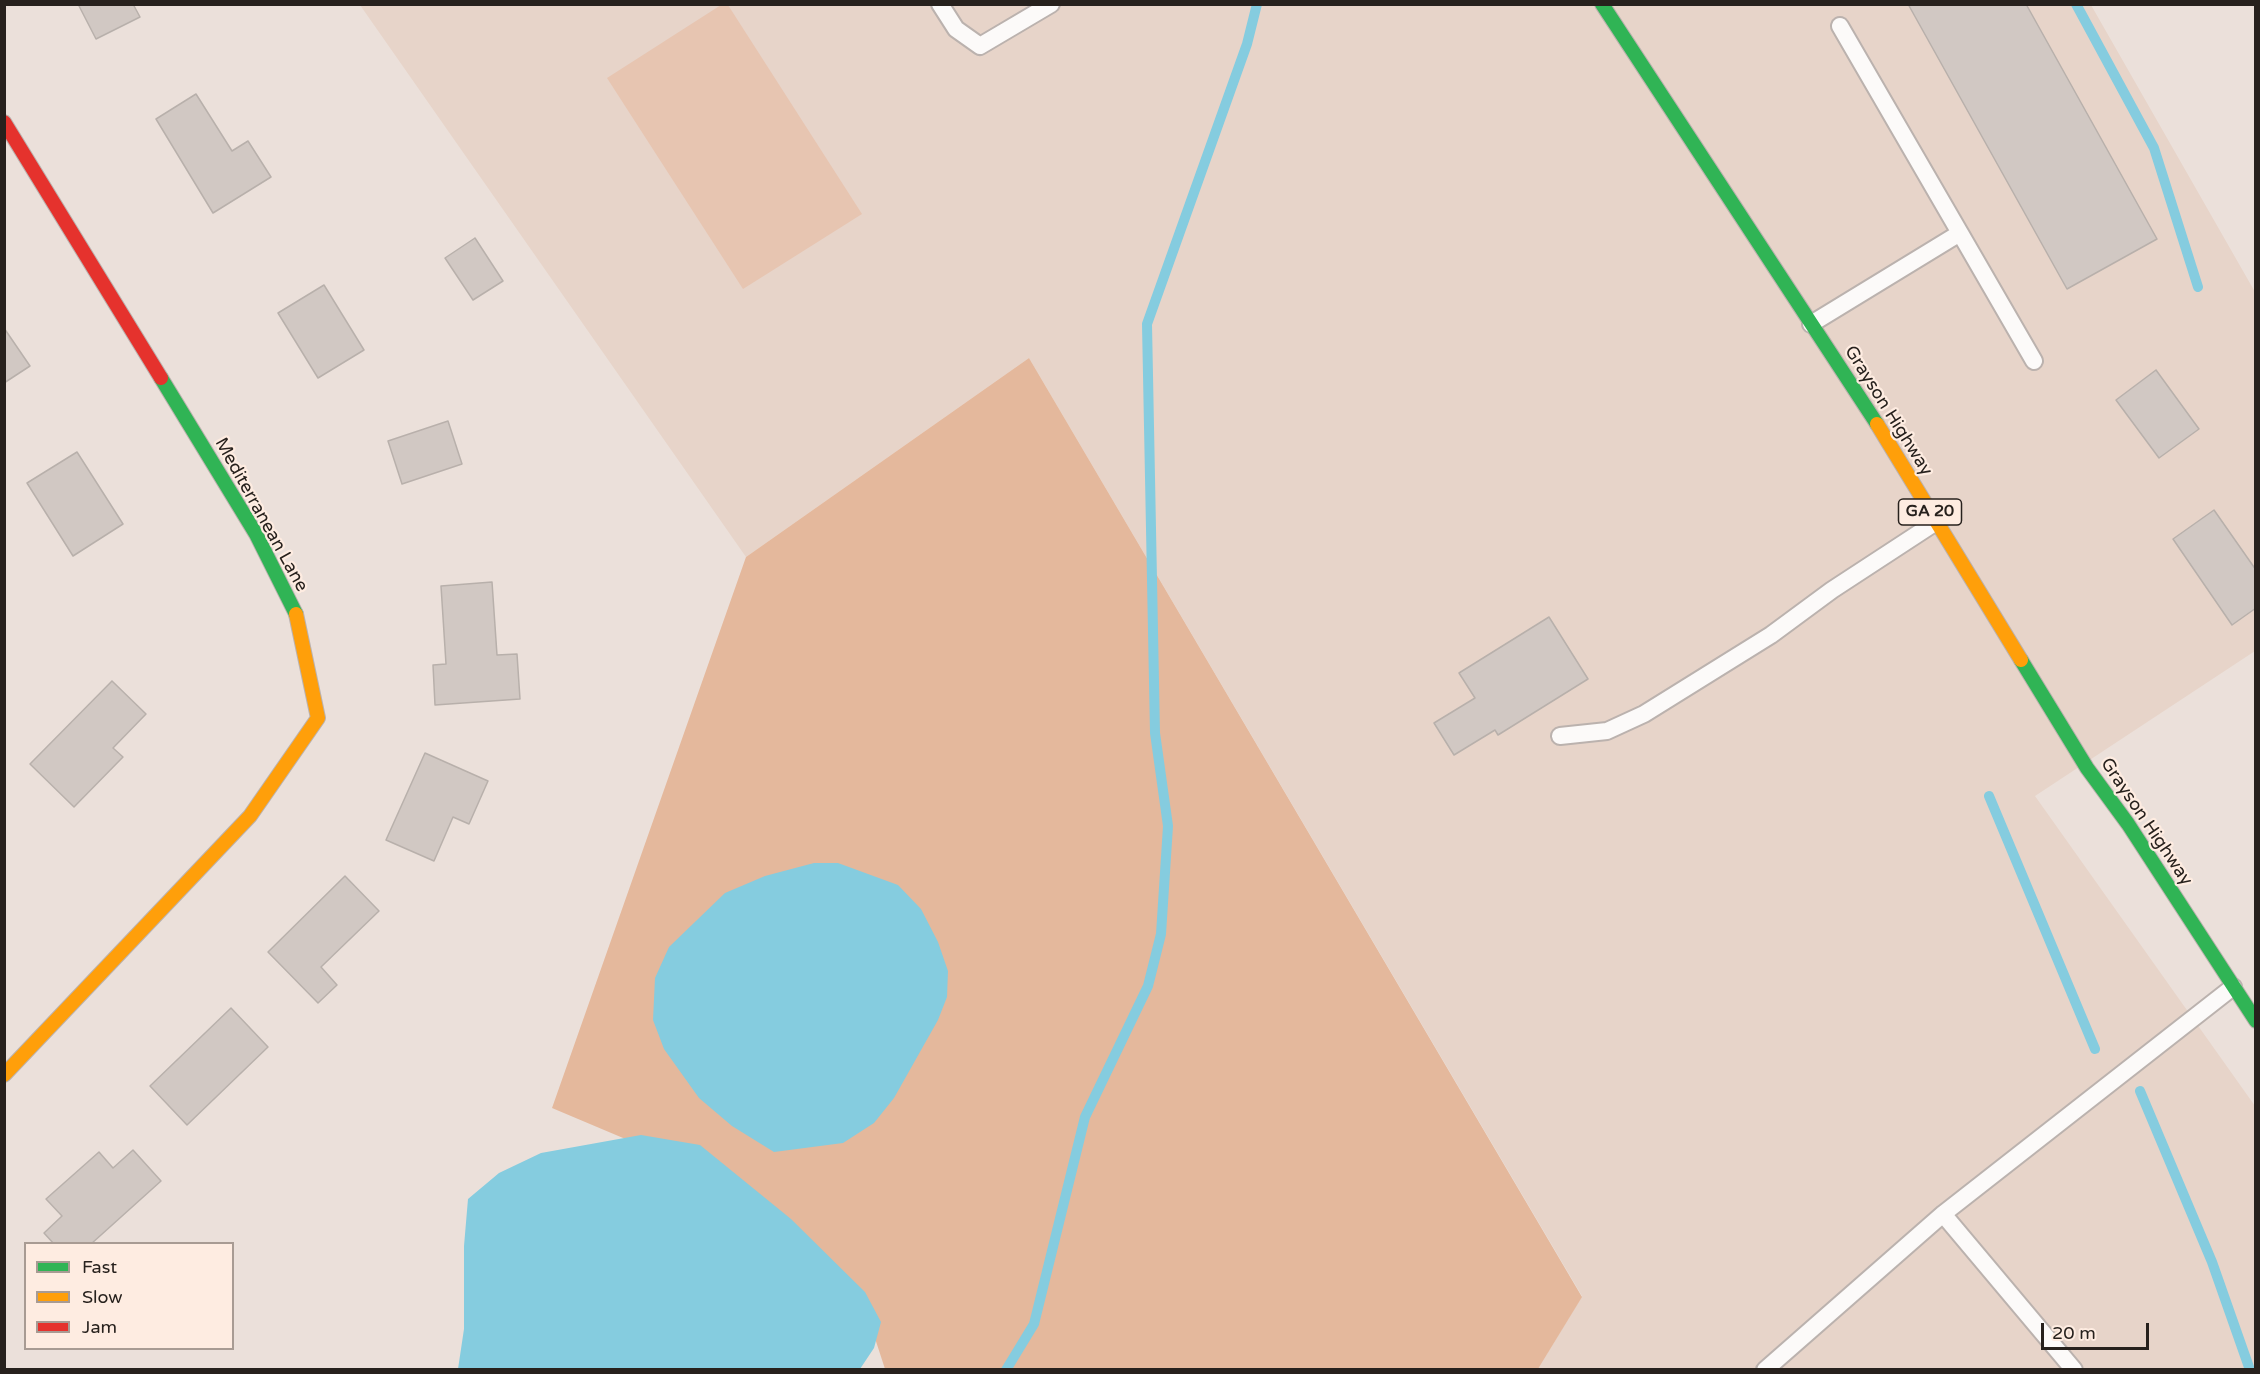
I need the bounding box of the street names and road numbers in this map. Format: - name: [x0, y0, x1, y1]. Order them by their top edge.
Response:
- street label: Grayson Highway: [1839, 342, 1937, 480]
- street label: Mediterranean Lane: [210, 434, 312, 596]
- road number: GA 20: [1898, 499, 1962, 525]
- street label: Grayson Highway: [2095, 754, 2197, 890]

